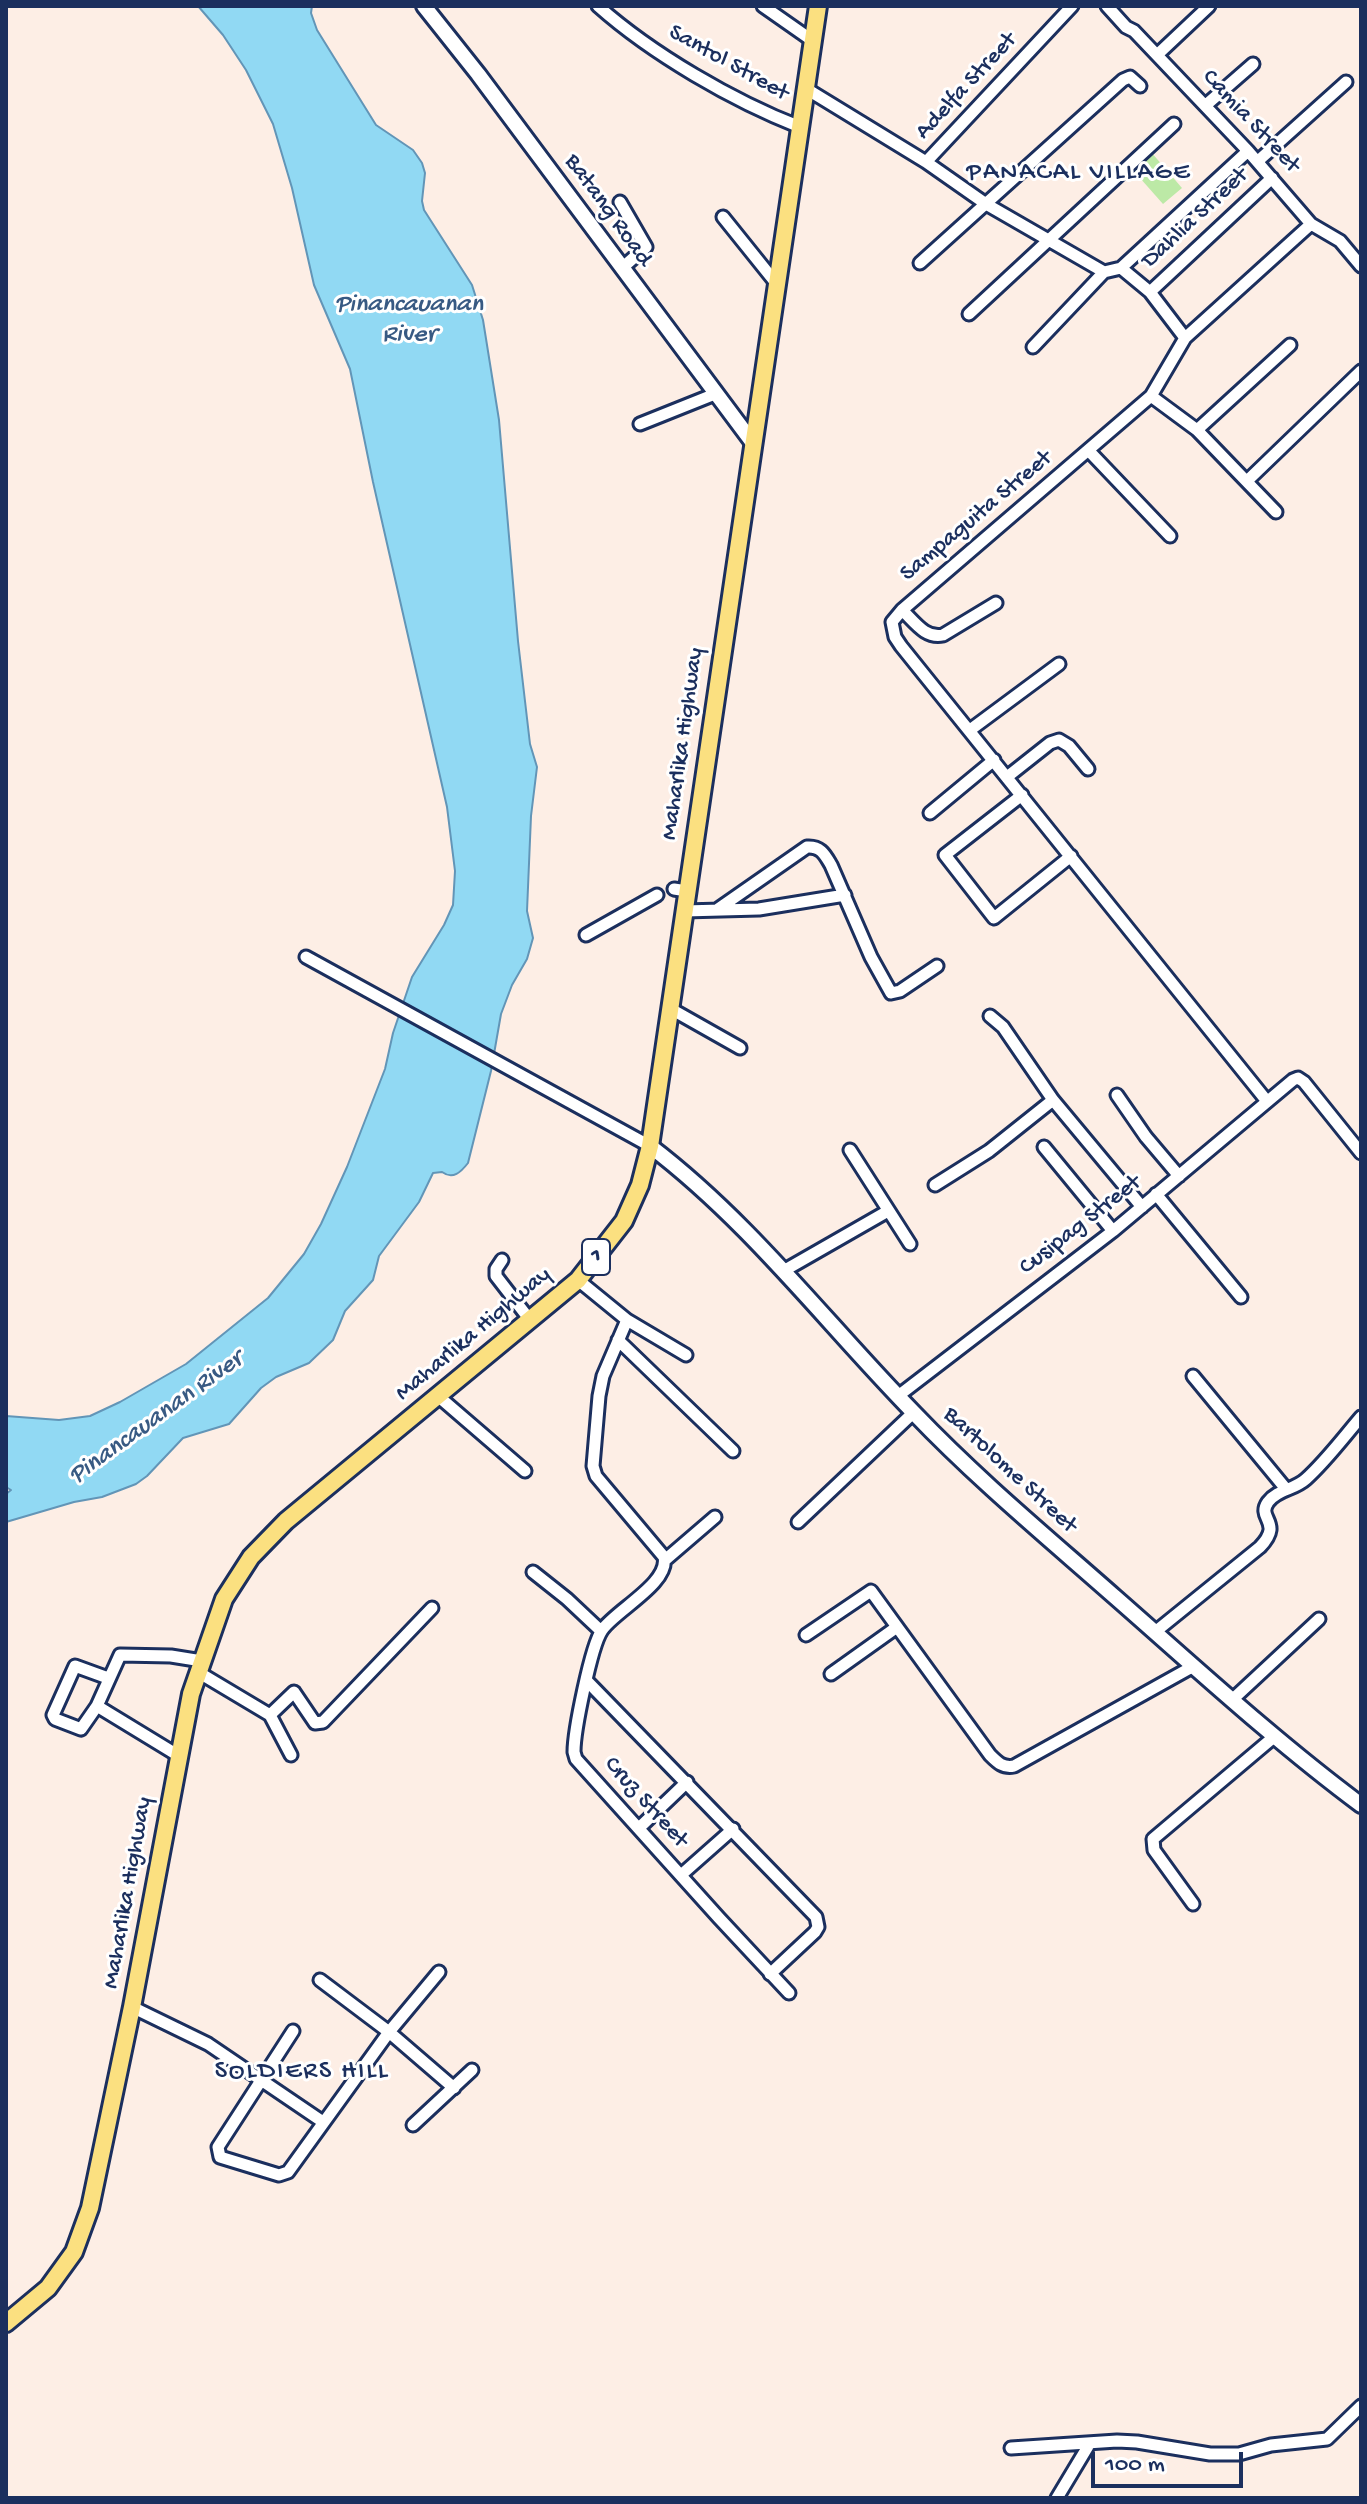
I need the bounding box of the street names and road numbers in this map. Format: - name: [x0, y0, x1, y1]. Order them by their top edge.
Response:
- street label: Santol Street: [663, 19, 793, 109]
- street label: Adelfa Street: [910, 27, 1024, 147]
- street label: Camia Street: [1195, 64, 1305, 180]
- street label: Batang Road: [557, 149, 657, 273]
- street label: Dahlia Street: [1137, 162, 1255, 276]
- street label: Sampaguita Street: [895, 445, 1059, 589]
- street label: Maharlika Highway: [656, 646, 712, 842]
- street label: Cusipag Street: [1014, 1169, 1148, 1283]
- road number: 1: [582, 1239, 610, 1275]
- street label: Maharlika Highway: [390, 1262, 558, 1408]
- street label: Bartolome Street: [936, 1401, 1082, 1541]
- street label: Cruz Street: [596, 1751, 694, 1855]
- street label: Maharlika Highway: [98, 1795, 160, 1991]

